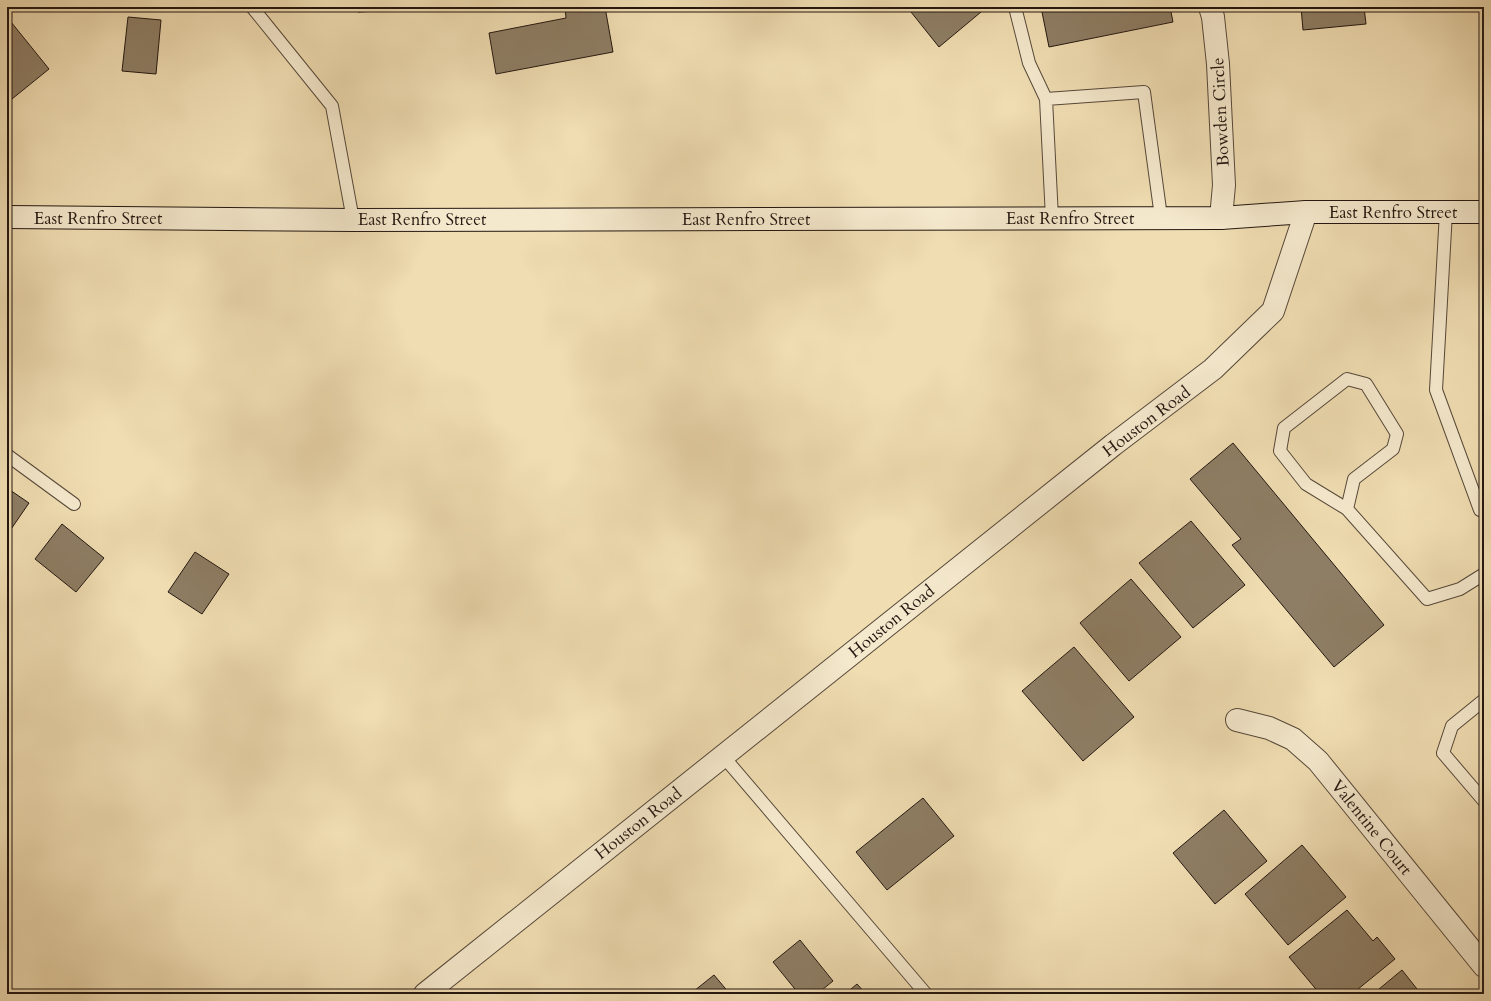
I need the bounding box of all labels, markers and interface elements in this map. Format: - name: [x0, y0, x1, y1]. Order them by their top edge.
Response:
- street label: Bowden Circle: [1206, 57, 1235, 167]
- street label: East Renfro Street: [1329, 201, 1458, 224]
- street label: East Renfro Street: [34, 207, 163, 230]
- street label: East Renfro Street: [1006, 207, 1135, 230]
- street label: East Renfro Street: [358, 208, 487, 231]
- street label: East Renfro Street: [682, 208, 811, 231]
- street label: Houston Road: [1098, 381, 1195, 462]
- street label: Houston Road: [843, 580, 939, 663]
- street label: Valentine Court: [1326, 775, 1418, 880]
- street label: Houston Road: [590, 782, 687, 865]

